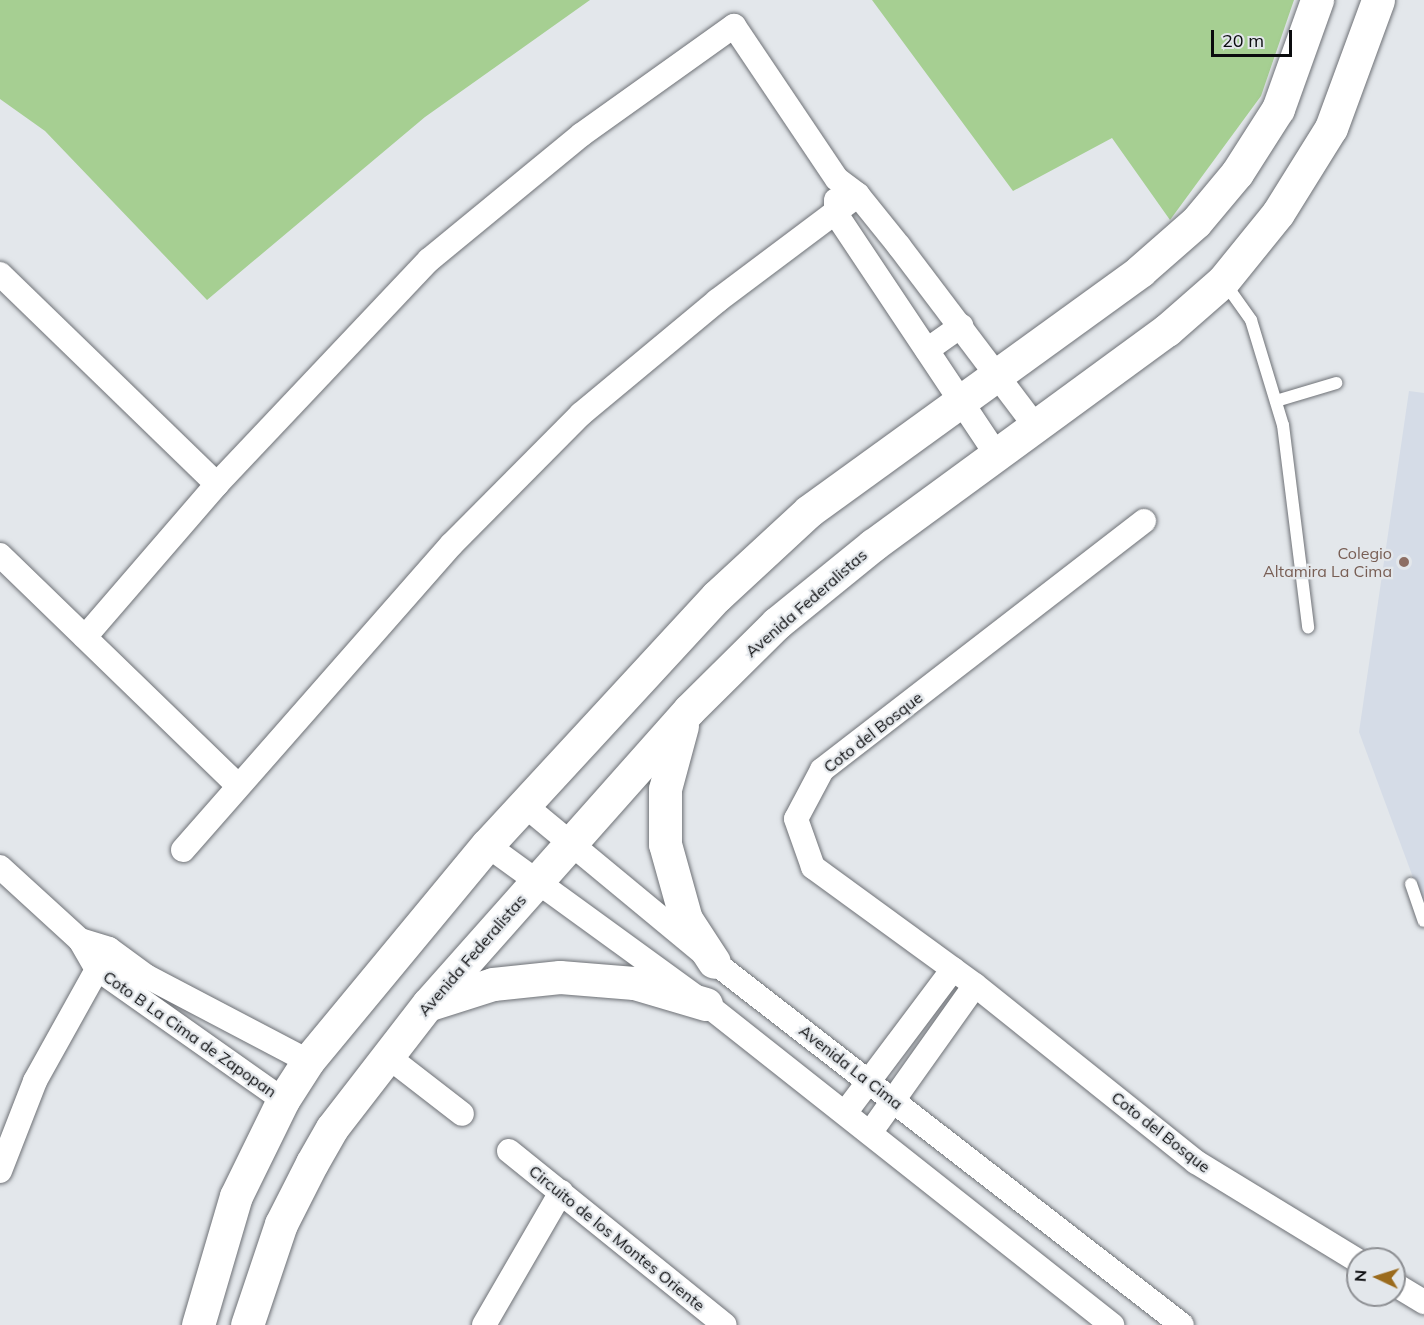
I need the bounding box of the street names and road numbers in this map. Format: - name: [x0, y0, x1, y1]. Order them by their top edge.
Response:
- street label: Avenida Federalistas: [741, 545, 871, 661]
- street label: Coto del Bosque: [820, 687, 926, 777]
- street label: Avenida Federalistas: [414, 890, 530, 1020]
- street label: Coto B La Cima de Zapopan: [100, 967, 280, 1101]
- street label: Avenida La Cima: [795, 1021, 907, 1113]
- street label: Coto del Bosque: [1108, 1087, 1214, 1177]
- street label: Circuito de los Montes Oriente: [525, 1161, 709, 1315]

